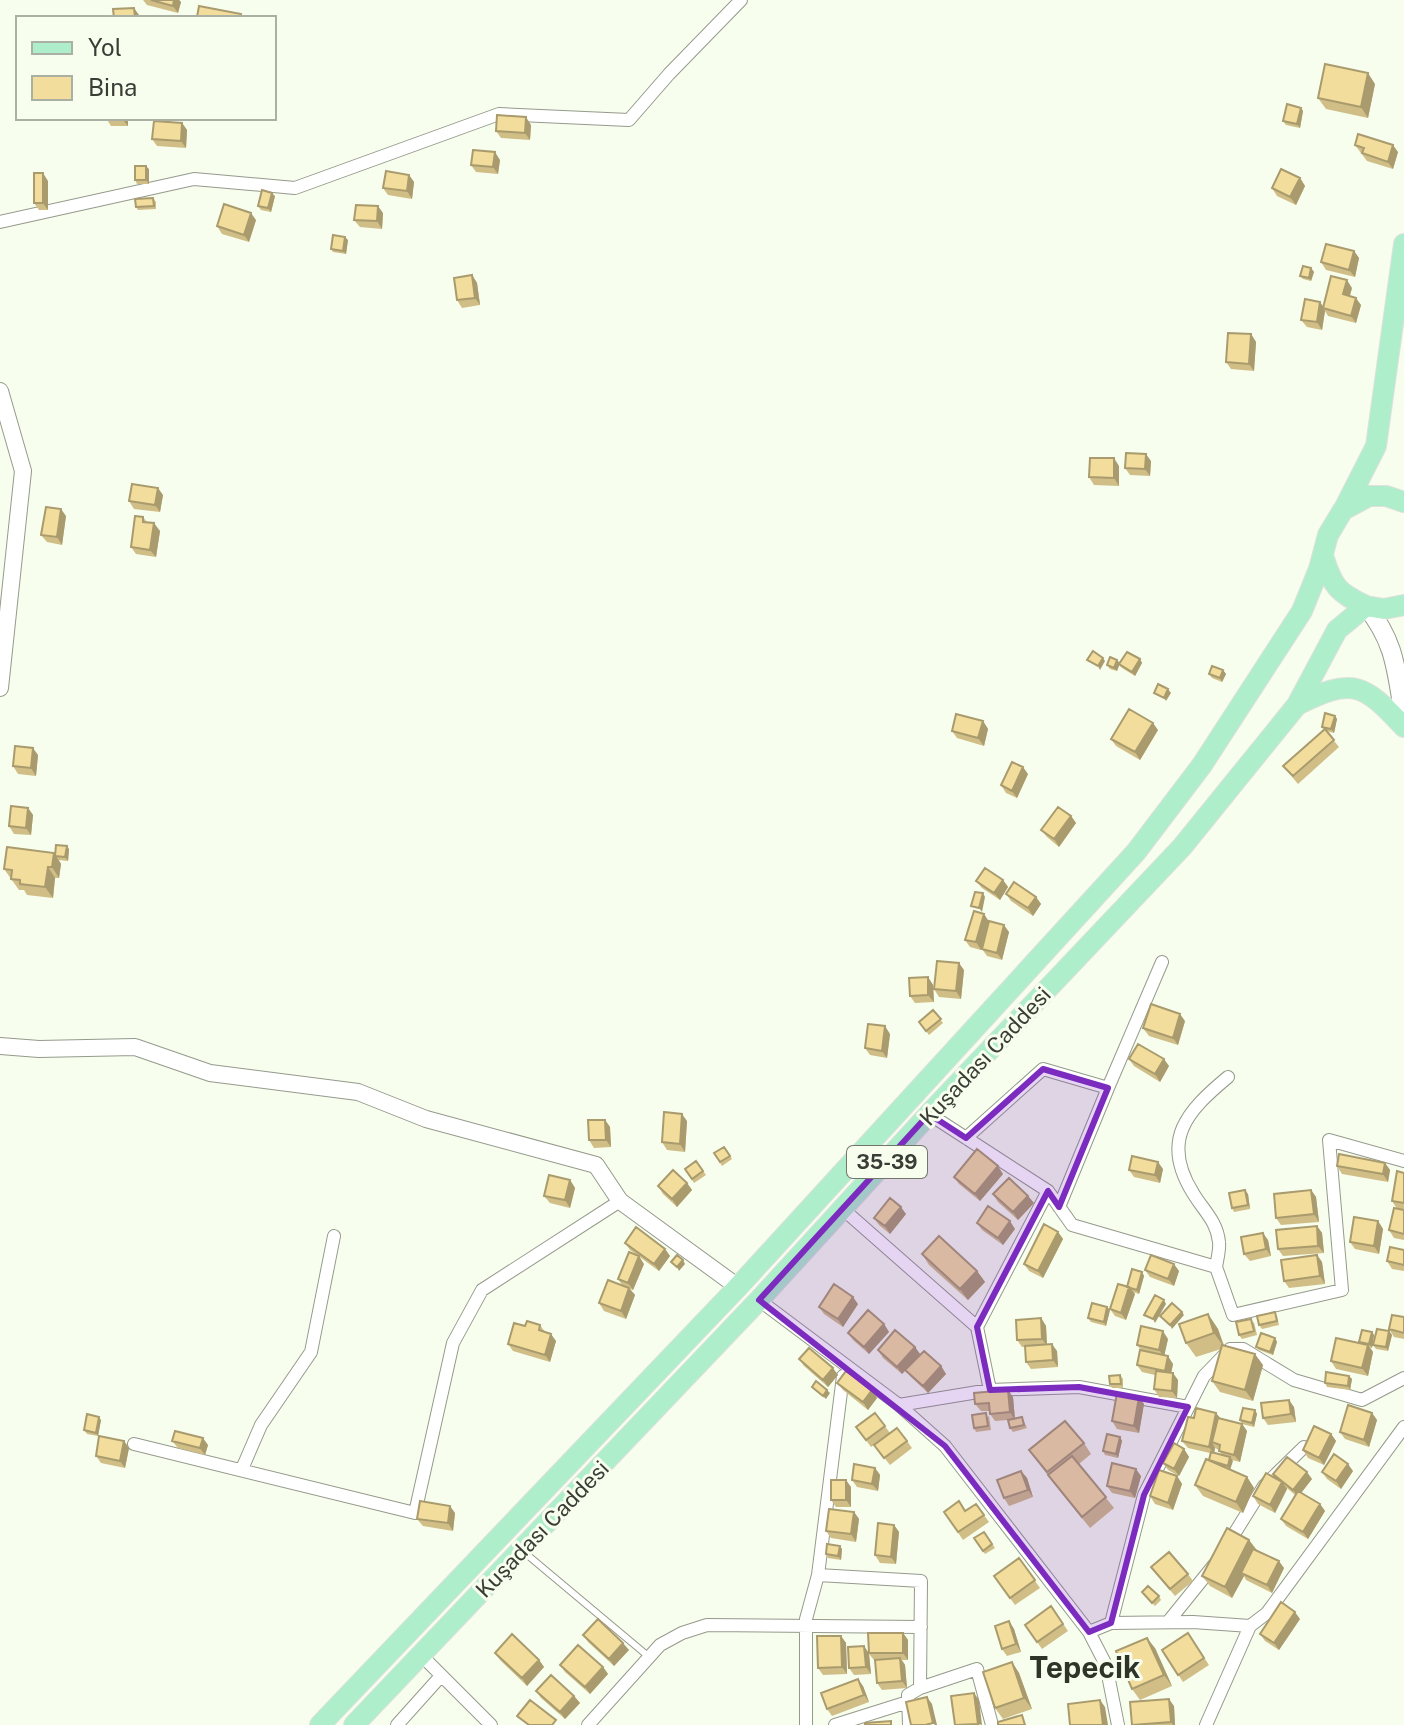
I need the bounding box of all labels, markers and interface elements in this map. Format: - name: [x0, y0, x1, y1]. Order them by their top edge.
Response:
- legend: [16, 16, 276, 120]
- text: Yol: [88, 33, 122, 61]
- text: Bina: [88, 73, 137, 101]
- street label: Kuşadası Caddesi: [914, 981, 1056, 1131]
- road number: 35-39: [847, 1146, 927, 1178]
- street label: Kuşadası Caddesi: [470, 1455, 614, 1603]
- district label: Tepecik: [1030, 1649, 1140, 1685]

